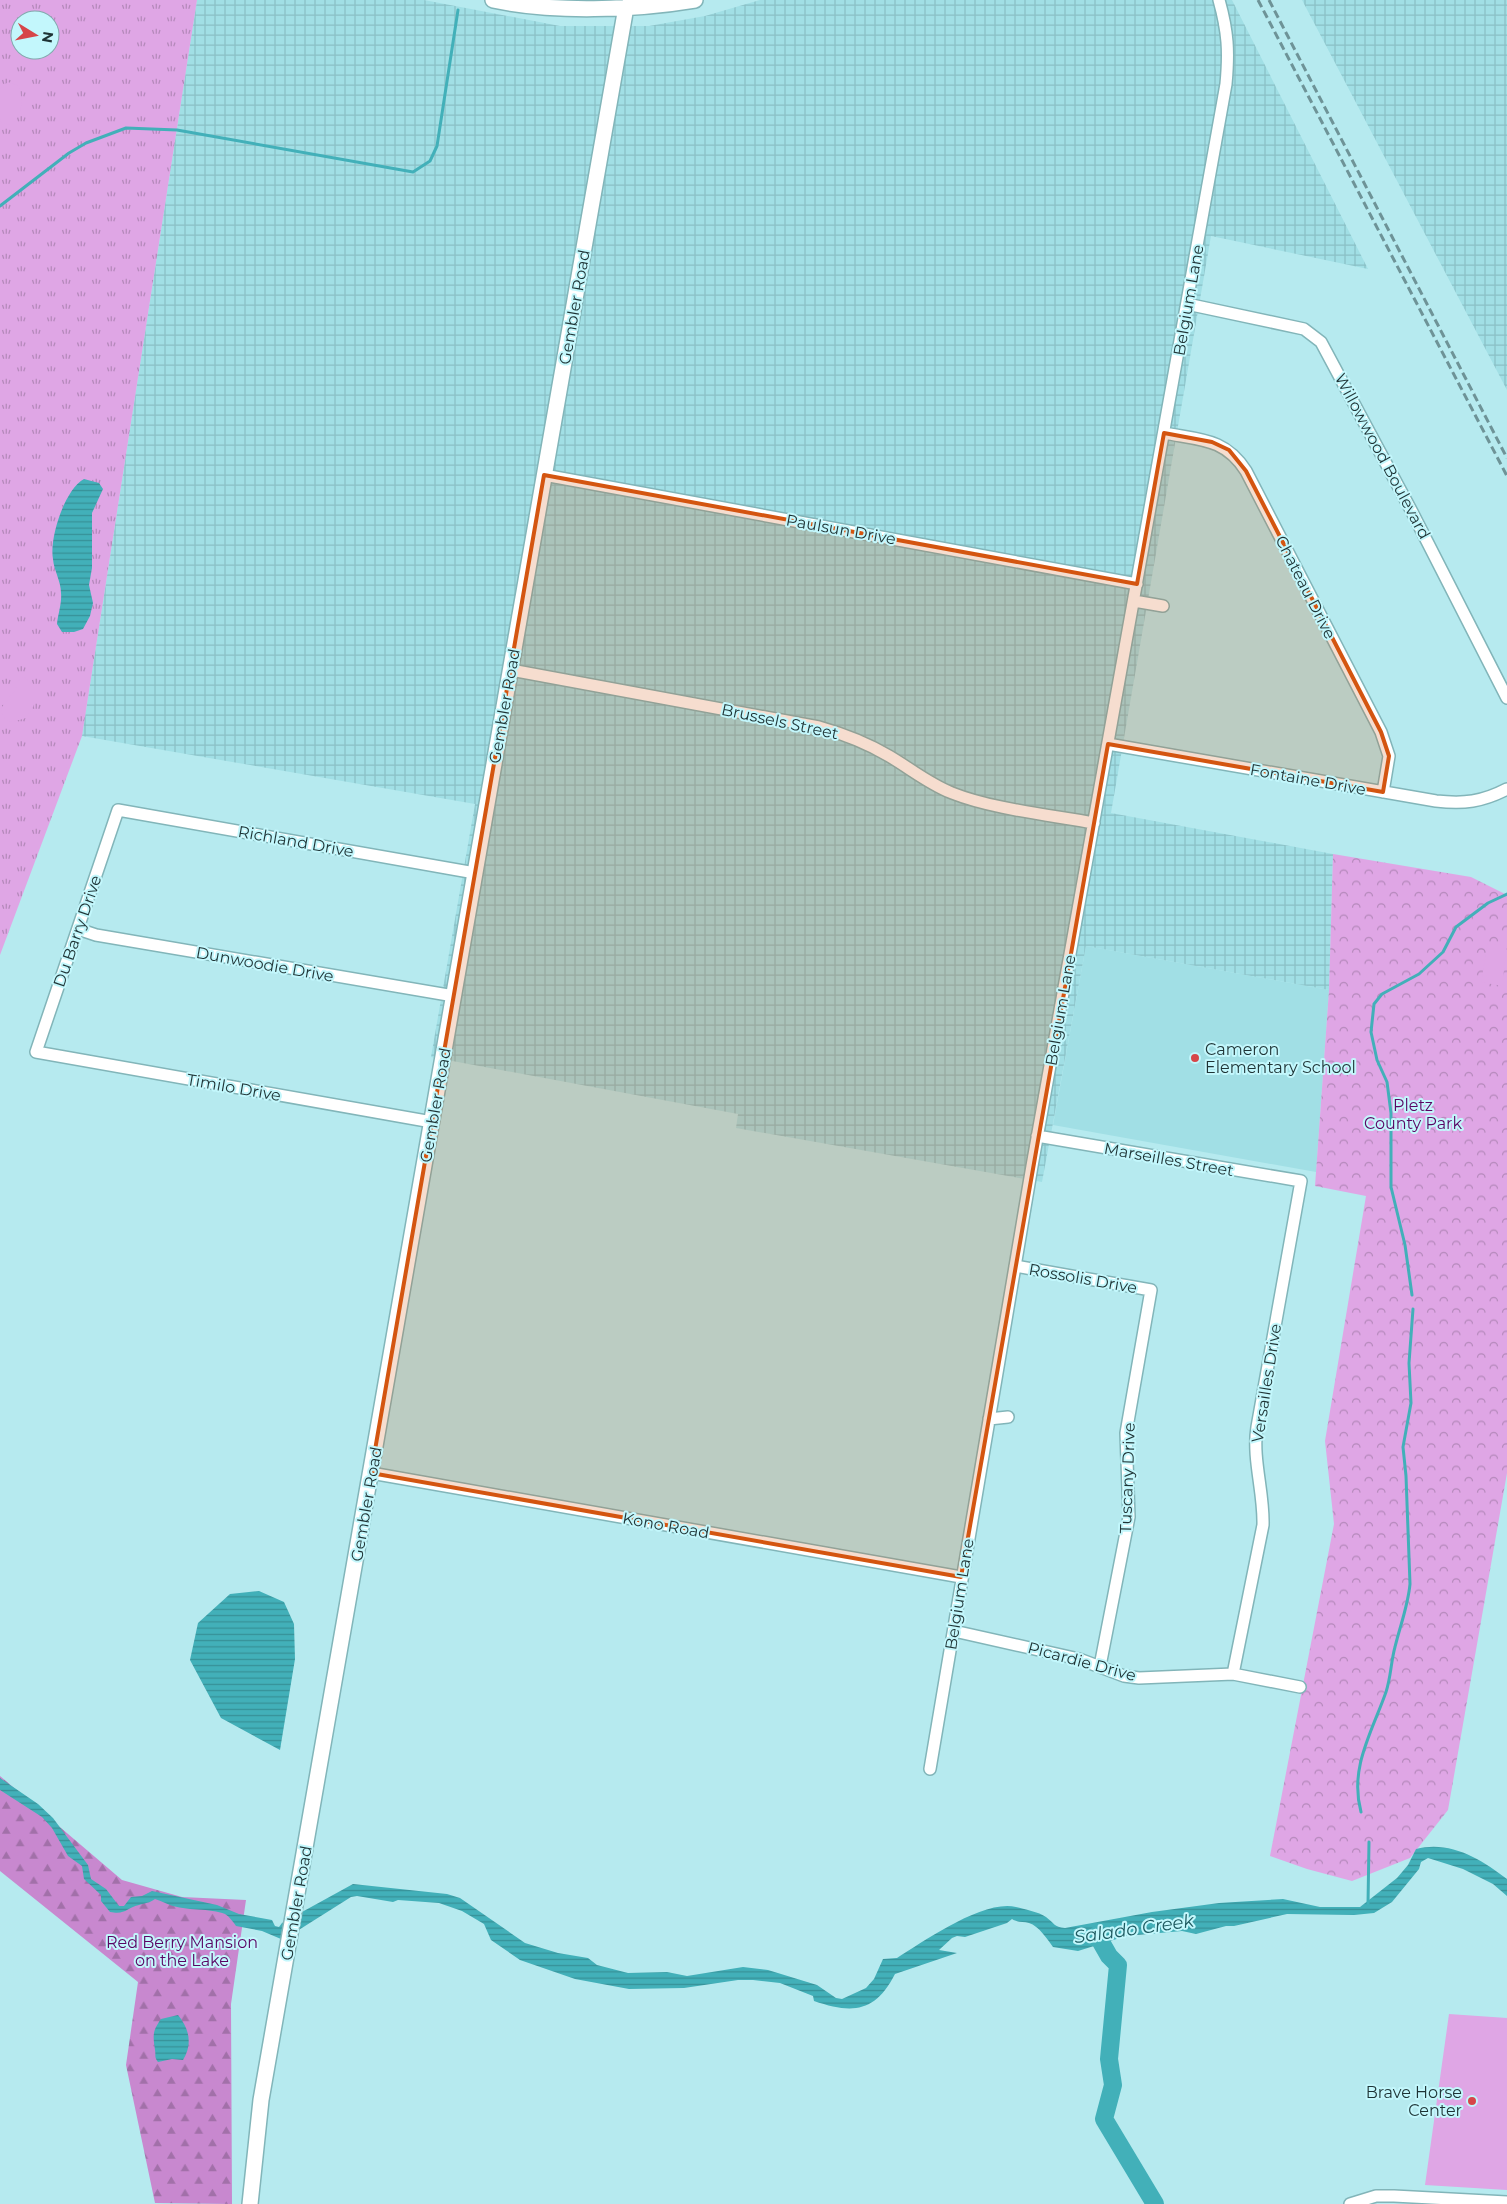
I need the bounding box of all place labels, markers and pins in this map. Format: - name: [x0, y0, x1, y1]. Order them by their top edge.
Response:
- place label: Cameron Elementary School: [1205, 1040, 1356, 1077]
- marker: Cameron Elementary School: [1189, 1052, 1201, 1064]
- place label: Brave Horse Center: [1366, 2083, 1462, 2120]
- marker: Brave Horse Center: [1466, 2095, 1478, 2107]

